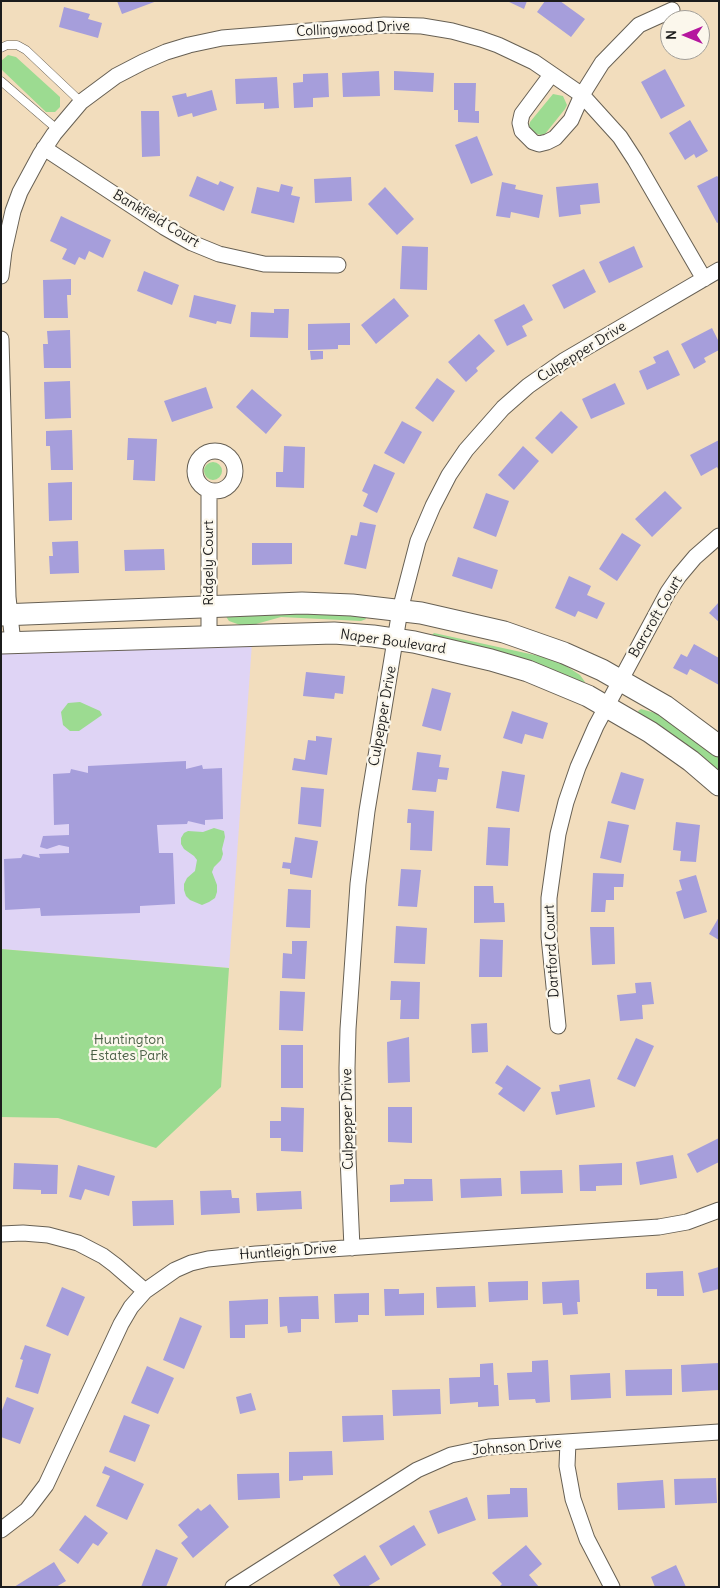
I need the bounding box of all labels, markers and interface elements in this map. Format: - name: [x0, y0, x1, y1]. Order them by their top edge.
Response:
- north arrow: [660, 10, 710, 60]
- street label: Collingwood Drive: [296, 18, 410, 40]
- text: N: [662, 30, 680, 40]
- street label: Bankfield Court: [110, 187, 202, 251]
- street label: Culpepper Drive: [535, 318, 629, 386]
- street label: Ridgely Court: [201, 520, 217, 606]
- street label: Barcroft Court: [626, 573, 686, 661]
- street label: Naper Boulevard: [339, 626, 447, 658]
- street label: Culpepper Drive: [366, 665, 400, 767]
- street label: Dartford Court: [541, 904, 563, 998]
- park label: Huntington Estates Park: [90, 1032, 168, 1064]
- street label: Culpepper Drive: [339, 1068, 357, 1170]
- street label: Huntleigh Drive: [239, 1240, 337, 1264]
- street label: Johnson Drive: [471, 1435, 563, 1459]

